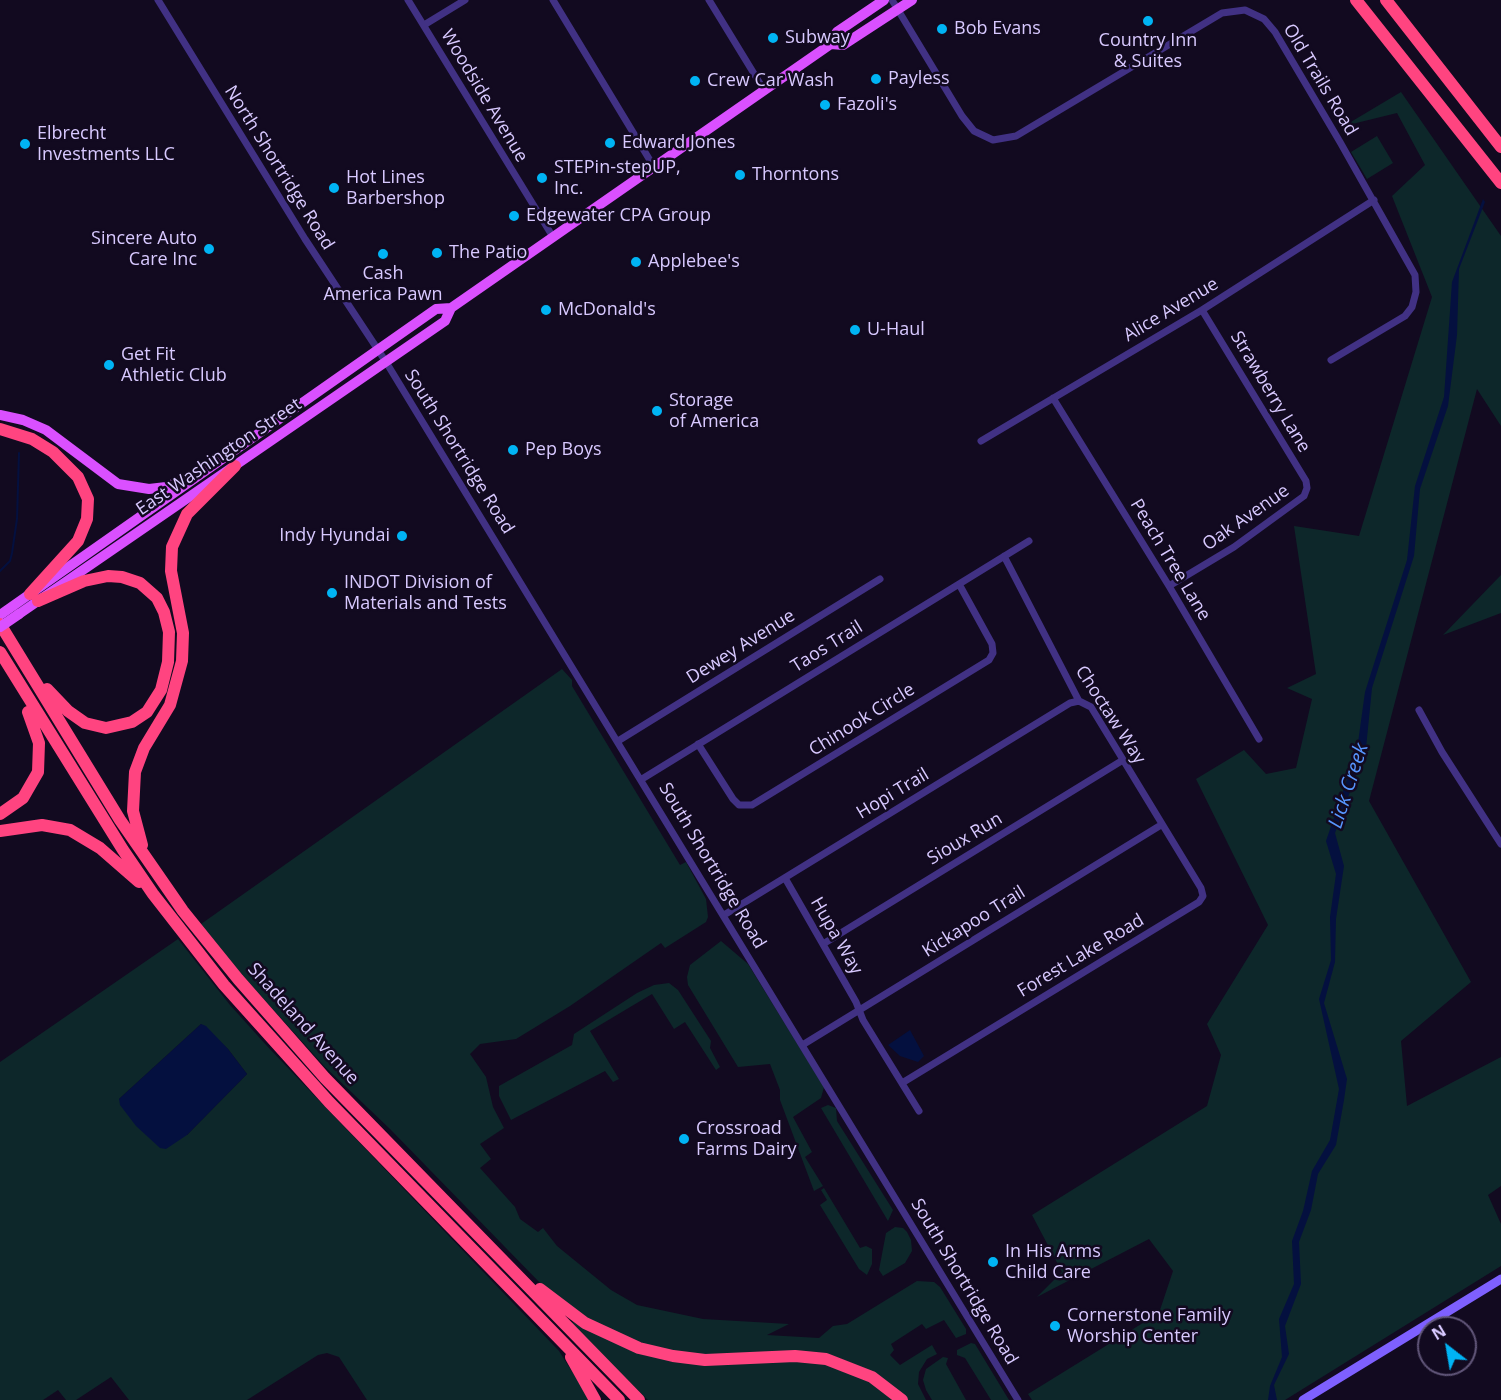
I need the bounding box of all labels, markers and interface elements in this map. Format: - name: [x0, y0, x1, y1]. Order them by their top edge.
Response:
- marker: Country Inn & Suites: [1141, 14, 1155, 28]
- place label: Bob Evans: [954, 18, 1041, 40]
- street label: Old Trails Road: [1278, 20, 1362, 140]
- marker: Bob Evans: [935, 22, 949, 36]
- street label: Woodside Avenue: [436, 26, 532, 166]
- place label: Subway: [785, 27, 850, 49]
- place label: Country Inn & Suites: [1099, 30, 1197, 72]
- marker: Subway: [766, 31, 780, 45]
- place label: Payless: [888, 68, 950, 90]
- place label: Crew Car Wash: [707, 70, 834, 92]
- marker: Payless: [869, 72, 883, 86]
- marker: Crew Car Wash: [688, 74, 702, 88]
- street label: North Shortridge Road: [220, 82, 338, 254]
- place label: Fazoli's: [837, 94, 897, 116]
- marker: Fazoli's: [818, 98, 832, 112]
- place label: Elbrecht Investments LLC: [37, 123, 175, 166]
- place label: Edward Jones: [622, 132, 735, 154]
- marker: Edward Jones: [603, 136, 617, 150]
- marker: Elbrecht Investments LLC: [18, 137, 32, 151]
- place label: STEPin-stepUP, Inc.: [554, 157, 681, 200]
- place label: Thorntons: [752, 164, 839, 186]
- place label: Hot Lines Barbershop: [346, 167, 445, 210]
- marker: Thorntons: [733, 168, 747, 182]
- marker: STEPin-stepUP, Inc.: [535, 171, 549, 185]
- marker: Hot Lines Barbershop: [327, 181, 341, 195]
- place label: Edgewater CPA Group: [526, 205, 711, 227]
- marker: Edgewater CPA Group: [507, 209, 521, 223]
- place label: Sincere Auto Care Inc: [91, 228, 197, 270]
- marker: Sincere Auto Care Inc: [202, 242, 216, 256]
- place label: The Patio: [449, 242, 527, 264]
- marker: The Patio: [430, 246, 444, 260]
- marker: Cash America Pawn: [376, 247, 390, 261]
- place label: Applebee's: [648, 251, 740, 273]
- marker: Applebee's: [629, 255, 643, 269]
- place label: Cash America Pawn: [323, 263, 443, 306]
- street label: Alice Avenue: [1120, 273, 1222, 347]
- place label: McDonald's: [558, 299, 656, 321]
- marker: McDonald's: [539, 303, 553, 317]
- place label: U-Haul: [867, 319, 925, 341]
- marker: U-Haul: [848, 323, 862, 337]
- street label: Strawberry Lane: [1225, 327, 1315, 457]
- place label: Get Fit Athletic Club: [121, 344, 227, 386]
- marker: Get Fit Athletic Club: [102, 358, 116, 372]
- street label: South Shortridge Road: [400, 366, 518, 538]
- place label: Storage of America: [669, 390, 759, 432]
- street label: East Washington Street: [132, 394, 306, 520]
- marker: Storage of America: [650, 404, 664, 418]
- place label: Pep Boys: [525, 439, 602, 461]
- marker: Pep Boys: [506, 443, 520, 457]
- street label: Oak Avenue: [1199, 480, 1293, 556]
- street label: Peach Tree Lane: [1125, 495, 1215, 625]
- place label: Indy Hyundai: [279, 525, 390, 547]
- marker: Indy Hyundai: [395, 529, 409, 543]
- place label: INDOT Division of Materials and Tests: [344, 572, 507, 614]
- marker: INDOT Division of Materials and Tests: [325, 586, 339, 600]
- street label: Dewey Avenue: [683, 605, 799, 689]
- street label: Taos Trail: [787, 617, 867, 677]
- street label: Choctaw Way: [1070, 662, 1150, 768]
- street label: Chinook Circle: [805, 679, 919, 761]
- water label: Lick Creek: [1324, 740, 1374, 832]
- street label: Hopi Trail: [853, 764, 933, 824]
- street label: South Shortridge Road: [654, 779, 770, 953]
- street label: Sioux Run: [924, 808, 1006, 870]
- street label: Kickapoo Trail: [919, 882, 1029, 962]
- street label: Hupa Way: [805, 894, 867, 978]
- street label: Forest Lake Road: [1014, 910, 1148, 1002]
- street label: Shadeland Avenue: [243, 959, 363, 1089]
- place label: Crossroad Farms Dairy: [696, 1118, 797, 1160]
- marker: Crossroad Farms Dairy: [677, 1132, 691, 1146]
- street label: South Shortridge Road: [906, 1195, 1022, 1369]
- place label: In His Arms Child Care: [1005, 1241, 1101, 1284]
- marker: In His Arms Child Care: [986, 1255, 1000, 1269]
- place label: Cornerstone Family Worship Center: [1067, 1305, 1231, 1348]
- north arrow: [1417, 1316, 1477, 1376]
- marker: Cornerstone Family Worship Center: [1048, 1319, 1062, 1333]
- text: N: [1428, 1320, 1450, 1345]

